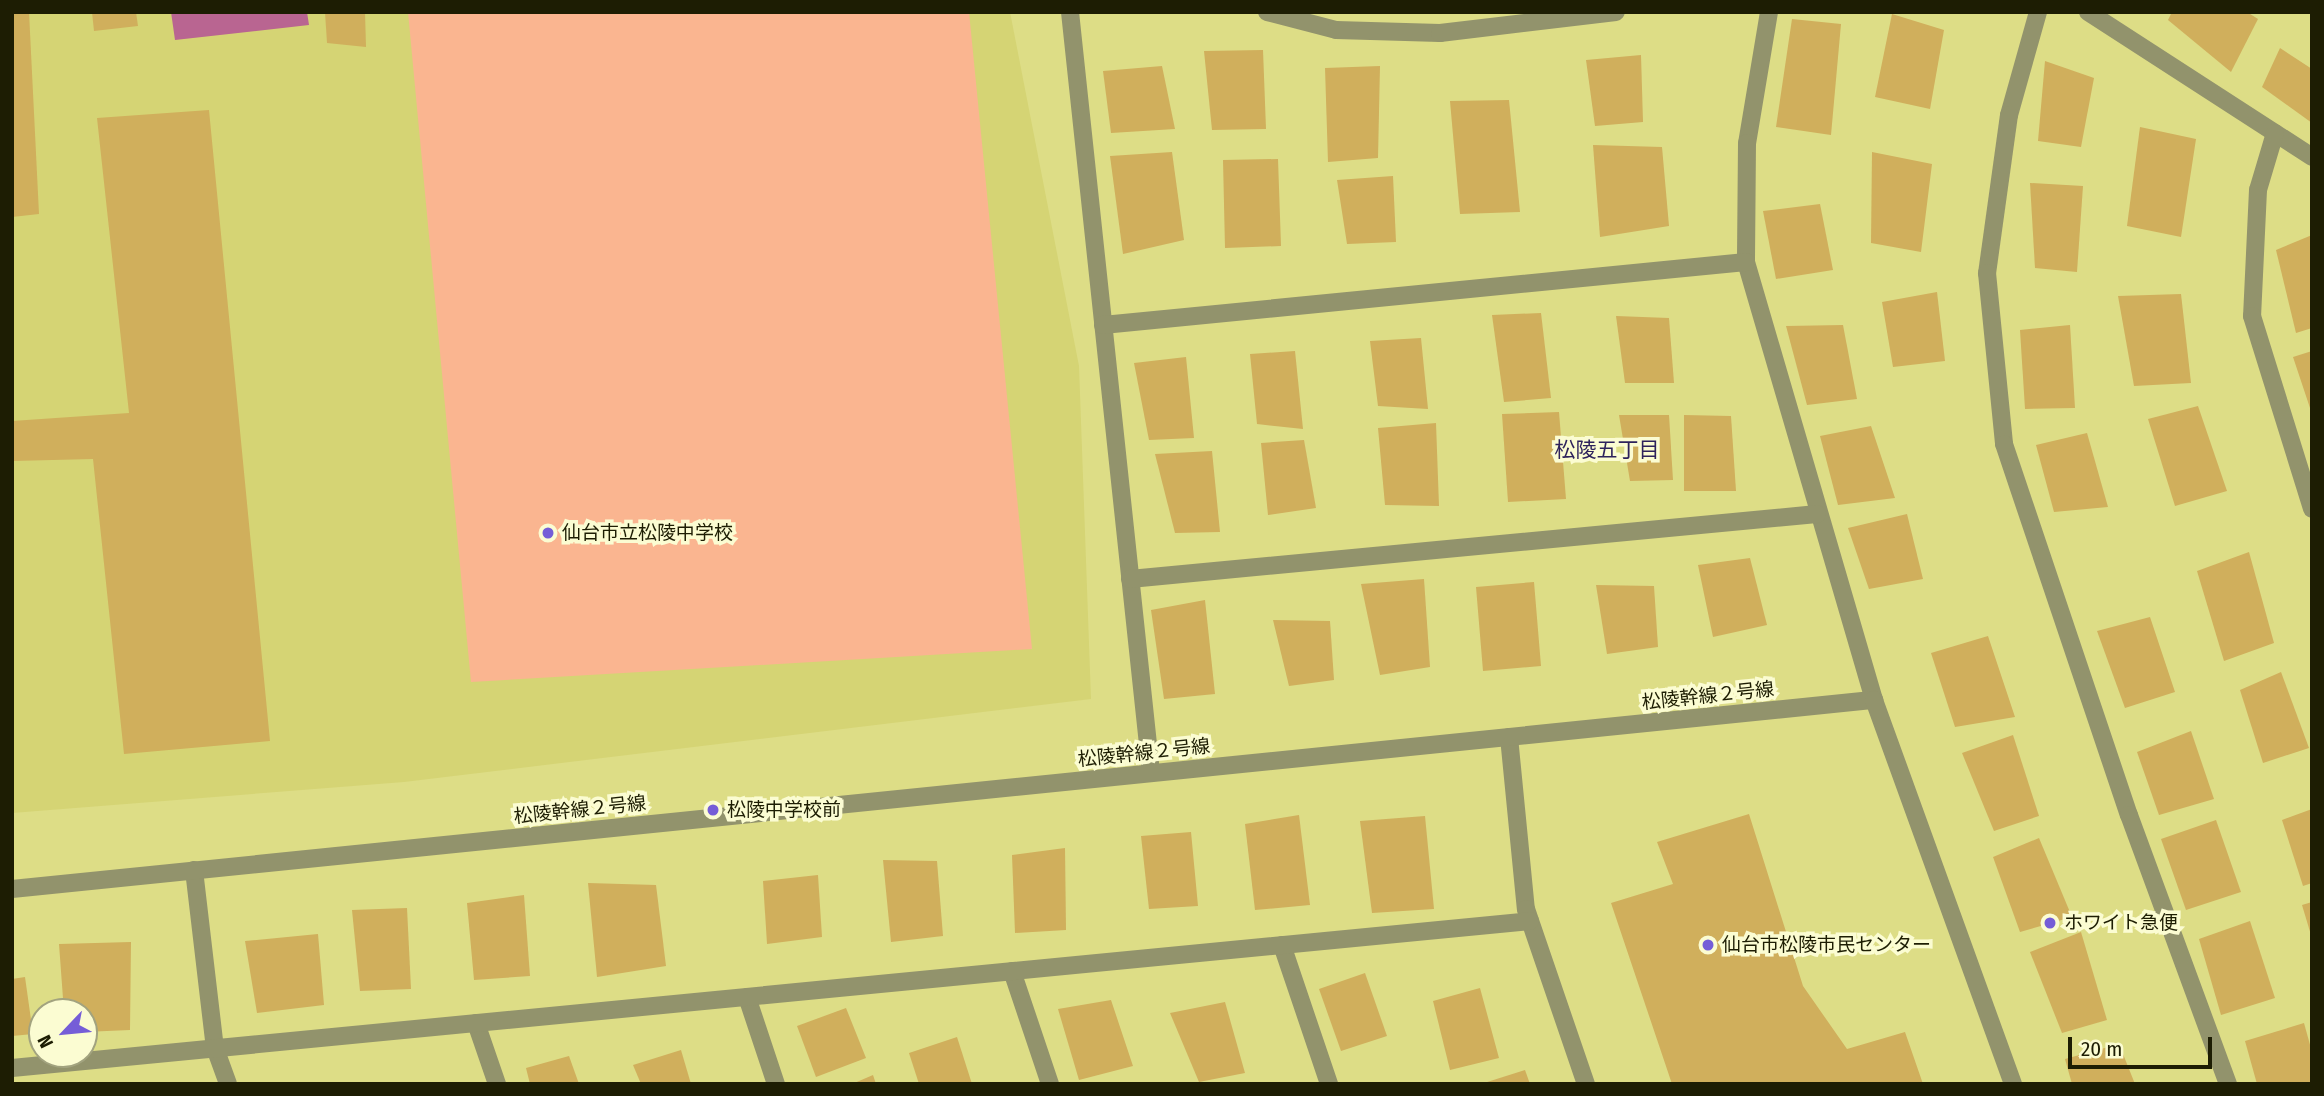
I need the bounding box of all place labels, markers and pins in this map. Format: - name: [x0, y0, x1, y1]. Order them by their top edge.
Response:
- place label: 仙台市立松陵中学校: [562, 522, 733, 544]
- marker: 仙台市立松陵中学校: [540, 525, 556, 541]
- place label: 松陵中学校前: [727, 799, 841, 821]
- marker: 松陵中学校前: [705, 802, 721, 818]
- place label: ホワイト急便: [2064, 912, 2178, 934]
- marker: ホワイト急便: [2042, 915, 2058, 931]
- place label: 仙台市松陵市民センター: [1722, 934, 1931, 956]
- marker: 仙台市松陵市民センター: [1700, 937, 1716, 953]

